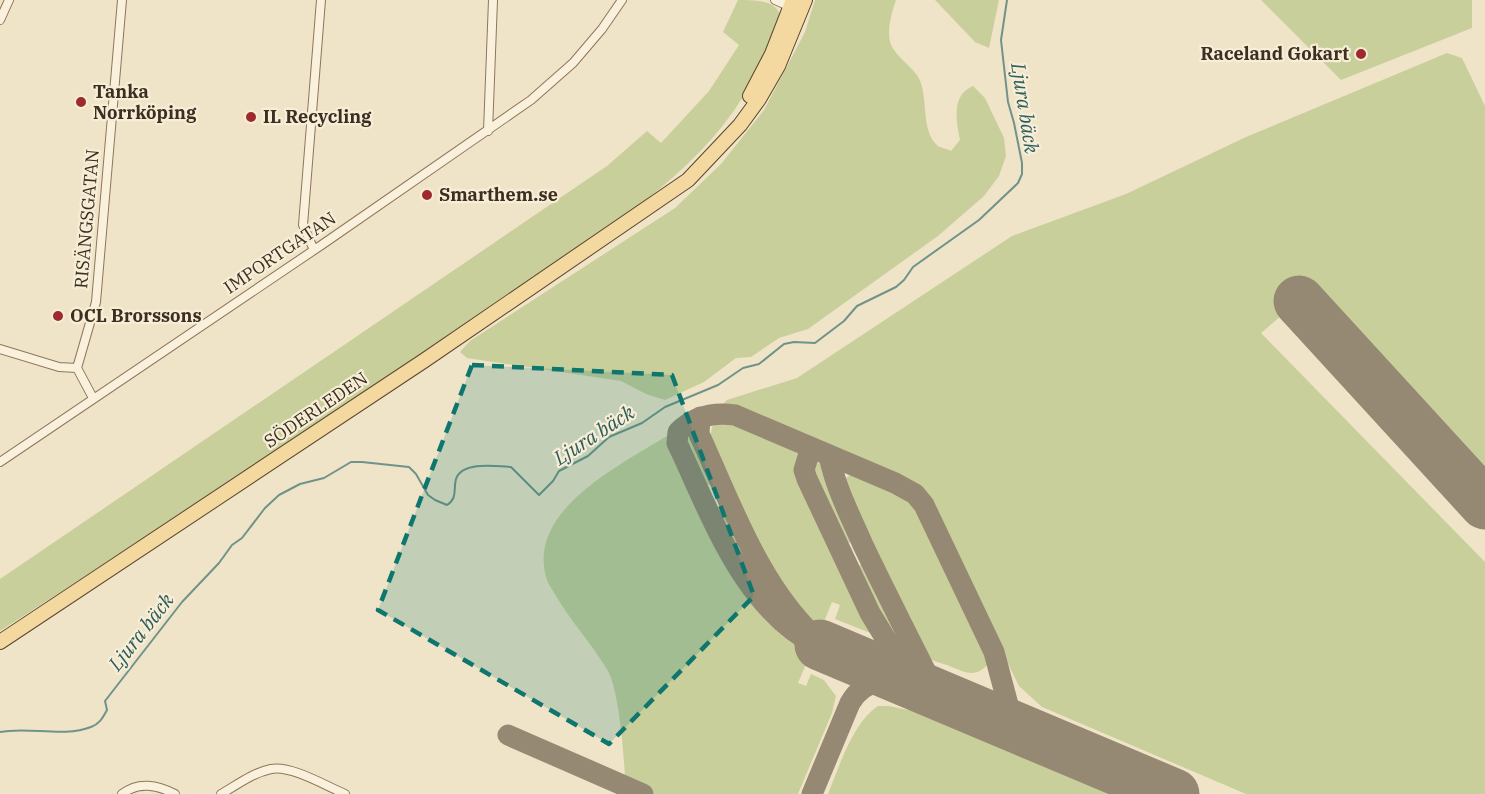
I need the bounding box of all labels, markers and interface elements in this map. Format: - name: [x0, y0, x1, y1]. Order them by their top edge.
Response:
- place label: Raceland Gokart: [1200, 42, 1349, 65]
- marker: Raceland Gokart: [1354, 47, 1368, 61]
- water label: Ljura bäck: [1005, 60, 1046, 156]
- place label: Tanka Norrköping: [93, 80, 197, 124]
- marker: Tanka Norrköping: [74, 95, 88, 109]
- place label: IL Recycling: [263, 105, 372, 128]
- marker: IL Recycling: [244, 110, 258, 124]
- street label: RISÄNGSGATAN: [69, 148, 104, 290]
- place label: Smarthem.se: [439, 183, 558, 206]
- marker: Smarthem.se: [420, 188, 434, 202]
- street label: IMPORTGATAN: [219, 207, 340, 299]
- place label: OCL Brorssons: [70, 304, 202, 327]
- marker: OCL Brorssons: [51, 309, 65, 323]
- street label: SÖDERLEDEN: [259, 366, 372, 453]
- water label: Ljura bäck: [547, 398, 640, 471]
- water label: Ljura bäck: [101, 587, 180, 677]

